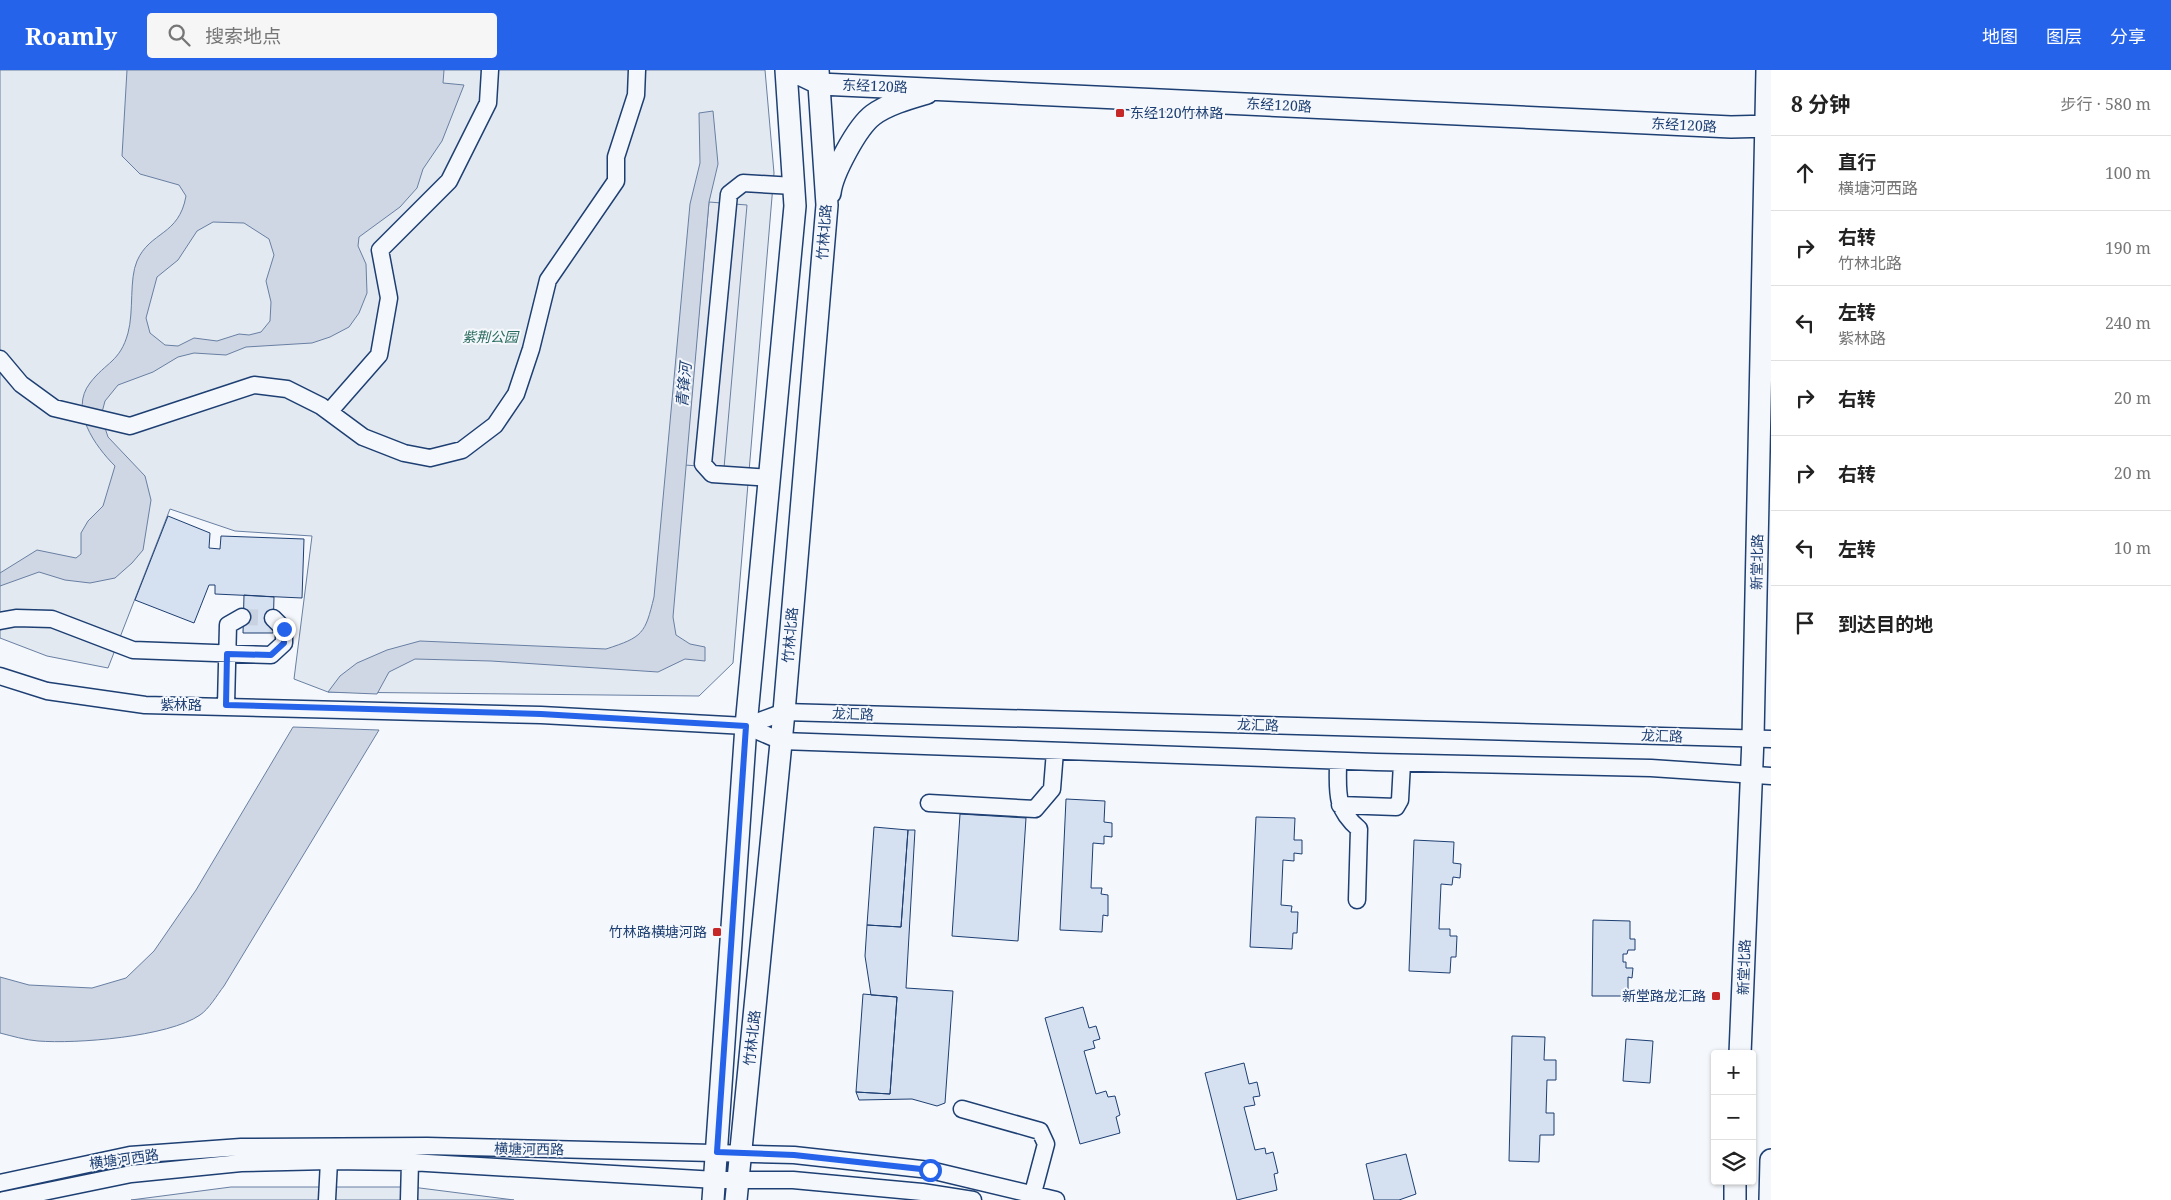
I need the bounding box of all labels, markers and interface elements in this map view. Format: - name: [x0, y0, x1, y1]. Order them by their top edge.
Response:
- search box: [147, 13, 497, 58]
- text: Roamly: [25, 19, 117, 52]
- icon: search: [165, 21, 193, 49]
- text: 搜索地点: [205, 23, 281, 49]
- text: 地图: [1982, 24, 2018, 48]
- text: 图层: [2046, 24, 2082, 48]
- text: 分享: [2110, 24, 2146, 48]
- street label: 东经120路: [842, 75, 908, 96]
- text: 8 分钟: [1791, 90, 1850, 118]
- street label: 东经120路: [1246, 93, 1312, 116]
- text: 步行 · 580 m: [2061, 93, 2151, 115]
- place label: 东经120竹林路: [1130, 103, 1223, 122]
- marker: 东经120竹林路: [1114, 107, 1126, 119]
- street label: 东经120路: [1651, 113, 1717, 136]
- text: 直行: [1838, 149, 1876, 175]
- icon: ahead: [1791, 159, 1819, 187]
- text: 100 m: [2105, 162, 2151, 184]
- text: 横塘河西路: [1838, 177, 1918, 199]
- street label: 竹林北路: [812, 203, 835, 261]
- text: 右转: [1838, 224, 1876, 250]
- icon: right: [1791, 234, 1819, 262]
- text: 190 m: [2105, 237, 2151, 259]
- text: 竹林北路: [1838, 252, 1902, 274]
- text: 左转: [1838, 299, 1876, 325]
- icon: left: [1791, 309, 1819, 337]
- text: 240 m: [2105, 312, 2151, 334]
- park label: 紫荆公园: [462, 327, 520, 346]
- text: 紫林路: [1838, 327, 1886, 349]
- water label: 青锋河: [671, 359, 695, 408]
- icon: right: [1791, 384, 1819, 412]
- text: 右转: [1838, 386, 1876, 412]
- text: 20 m: [2114, 387, 2151, 409]
- icon: right: [1791, 459, 1819, 487]
- text: 右转: [1838, 461, 1876, 487]
- text: 20 m: [2114, 462, 2151, 484]
- street label: 新堂北路: [1747, 534, 1766, 590]
- icon: left: [1791, 534, 1819, 562]
- text: 左转: [1838, 536, 1876, 562]
- text: 10 m: [2114, 537, 2151, 559]
- street label: 竹林北路: [778, 606, 801, 664]
- icon: arrive: [1791, 609, 1819, 637]
- text: 到达目的地: [1838, 611, 1933, 637]
- route end: [273, 618, 296, 641]
- street label: 紫林路: [160, 695, 202, 714]
- street label: 龙汇路: [832, 703, 874, 724]
- street label: 龙汇路: [1237, 714, 1279, 735]
- street label: 龙汇路: [1641, 725, 1683, 746]
- place label: 竹林路横塘河路: [609, 922, 707, 941]
- marker: 竹林路横塘河路: [711, 926, 723, 938]
- street label: 新堂北路: [1733, 939, 1754, 995]
- place label: 新堂路龙汇路: [1622, 986, 1706, 1005]
- marker: 新堂路龙汇路: [1710, 990, 1722, 1002]
- street label: 竹林北路: [739, 1009, 764, 1067]
- map controls: [1711, 1050, 1756, 1185]
- button: +: [1711, 1050, 1756, 1095]
- button: −: [1711, 1095, 1756, 1140]
- street label: 横塘河西路: [494, 1138, 564, 1159]
- button: layers: [1711, 1140, 1756, 1185]
- street label: 横塘河西路: [88, 1144, 160, 1173]
- route start: [919, 1159, 942, 1182]

